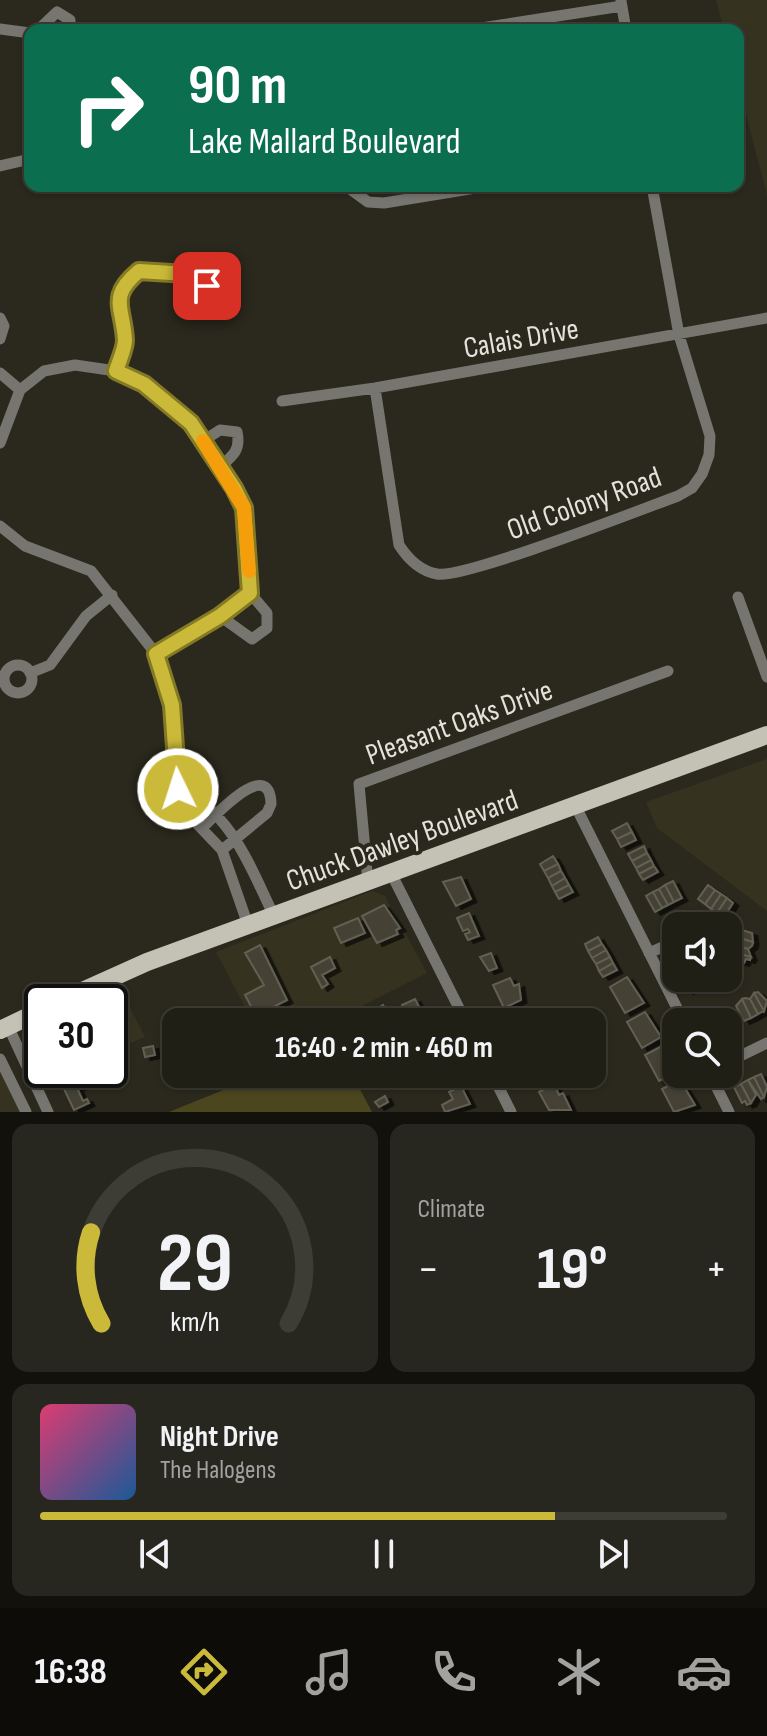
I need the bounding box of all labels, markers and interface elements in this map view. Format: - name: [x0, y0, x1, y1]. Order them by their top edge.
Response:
- text: 90 m: [188, 53, 287, 120]
- icon: right: [56, 56, 160, 160]
- text: Lake Mallard Boulevard: [188, 121, 460, 164]
- pin: [173, 252, 241, 320]
- icon: arrive: [185, 264, 229, 308]
- street label: Calais Drive: [461, 311, 582, 367]
- street label: Old Colony Road: [502, 459, 666, 548]
- street label: Pleasant Oaks Drive: [361, 672, 558, 773]
- position arrow: [136, 747, 220, 831]
- street label: Chuck Dawley Boulevard: [282, 782, 523, 900]
- map controls: [662, 912, 742, 1088]
- button: sound: [662, 912, 742, 992]
- speed limit sign: 30: [24, 984, 128, 1088]
- button: search: [662, 1008, 742, 1088]
- text: 16:40 · 2 min · 460 m: [275, 1030, 493, 1066]
- text: Climate: [418, 1194, 485, 1225]
- text: 29: [157, 1215, 233, 1315]
- text: 19°: [537, 1234, 608, 1306]
- text: −: [418, 1243, 439, 1296]
- text: +: [705, 1243, 727, 1296]
- text: km/h: [170, 1305, 219, 1340]
- text: Night Drive: [160, 1419, 279, 1455]
- text: The Halogens: [160, 1455, 276, 1486]
- icon: previous: [133, 1532, 177, 1576]
- icon: pause: [362, 1532, 406, 1576]
- icon: next: [591, 1532, 635, 1576]
- icon: directions: [176, 1644, 232, 1700]
- icon: music: [301, 1644, 357, 1700]
- icon: phone: [426, 1644, 482, 1700]
- icon: climate: [551, 1644, 607, 1700]
- icon: car: [676, 1644, 732, 1700]
- text: 16:38: [35, 1651, 107, 1694]

